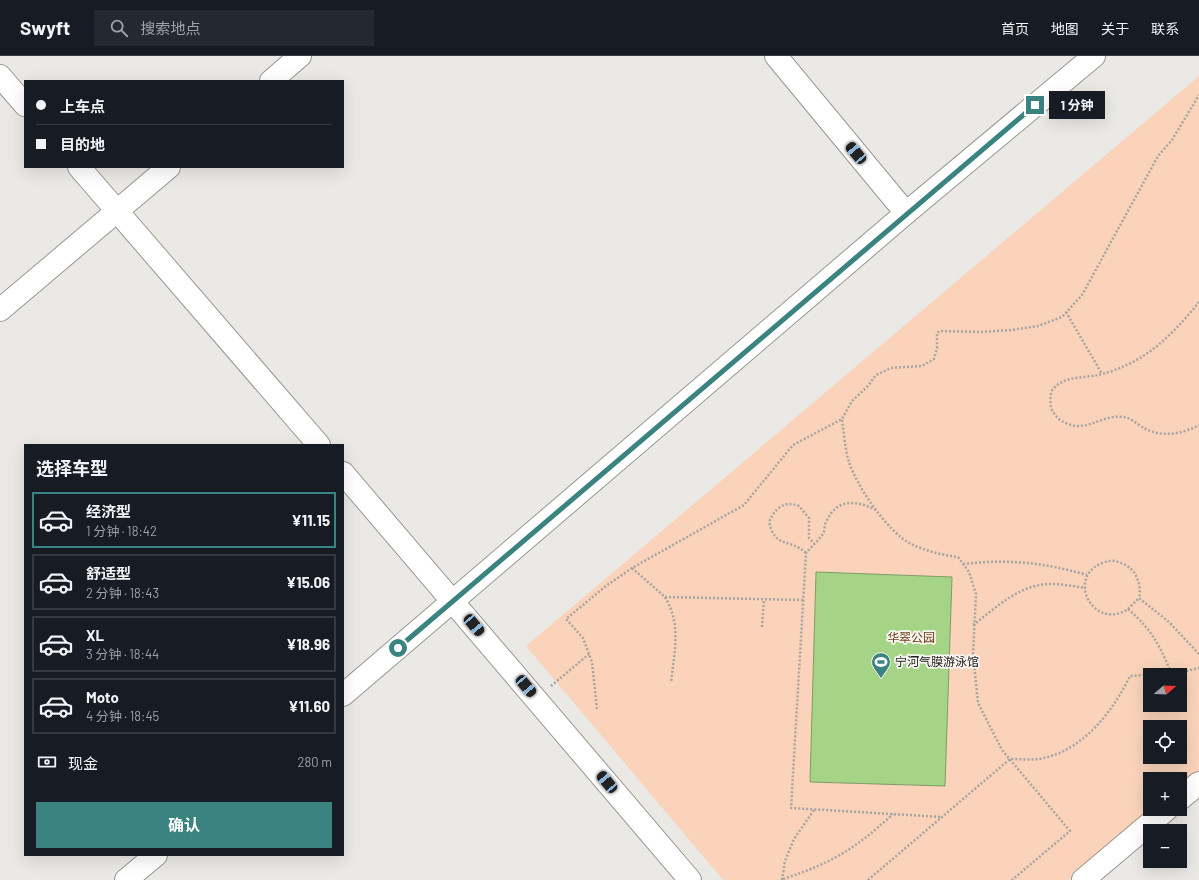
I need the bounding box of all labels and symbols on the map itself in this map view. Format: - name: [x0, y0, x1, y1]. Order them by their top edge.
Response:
- callout: 1 分钟: [1049, 91, 1105, 119]
- route end: [1026, 96, 1044, 114]
- car: [844, 140, 868, 166]
- car: [462, 612, 486, 638]
- park label: 华翠公园: [887, 630, 935, 644]
- route start: [389, 639, 407, 657]
- sports icon: 宁河气膜游泳馆: [870, 651, 892, 679]
- place label: 宁河气膜游泳馆: [895, 654, 979, 668]
- north arrow: [1143, 668, 1187, 712]
- car: [514, 673, 538, 699]
- car: [595, 769, 619, 795]

